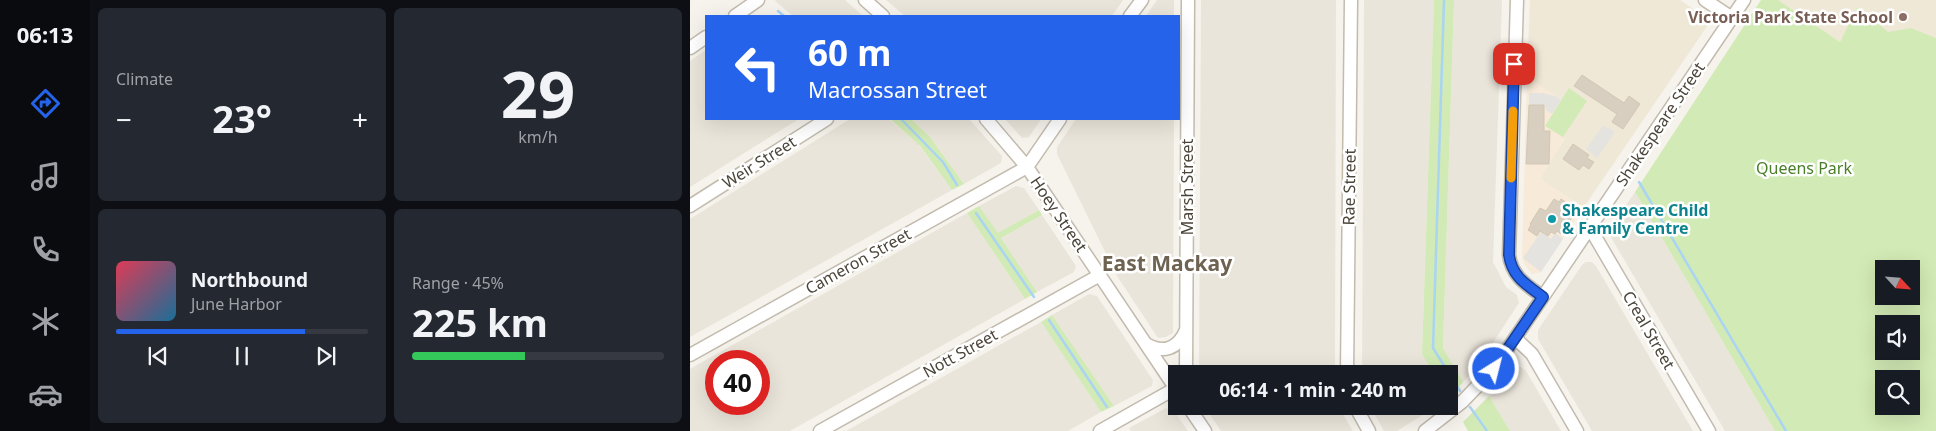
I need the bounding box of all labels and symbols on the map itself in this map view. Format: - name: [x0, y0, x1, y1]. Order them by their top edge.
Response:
- place label: Victoria Park State School: [1688, 6, 1893, 28]
- marker: Victoria Park State School: [1897, 11, 1909, 23]
- pin: [1493, 43, 1535, 85]
- street label: Shakespeare Street: [1610, 58, 1710, 190]
- street label: Weir Street: [718, 131, 800, 193]
- street label: Marsh Street: [1176, 139, 1198, 235]
- street label: Rae Street: [1337, 148, 1361, 226]
- park label: Queens Park: [1756, 157, 1852, 179]
- street label: Hoey Street: [1025, 172, 1093, 256]
- place label: Shakespeare Child & Family Centre: [1562, 199, 1708, 239]
- marker: Shakespeare Child & Family Centre: [1546, 213, 1558, 225]
- street label: Cameron Street: [801, 223, 915, 299]
- district label: East Mackay: [1102, 249, 1232, 277]
- north arrow: [1875, 260, 1920, 305]
- street label: Creal Street: [1618, 287, 1680, 374]
- street label: Nott Street: [919, 323, 1001, 383]
- position arrow: [1467, 342, 1519, 394]
- speed limit sign: 40: [705, 350, 770, 415]

